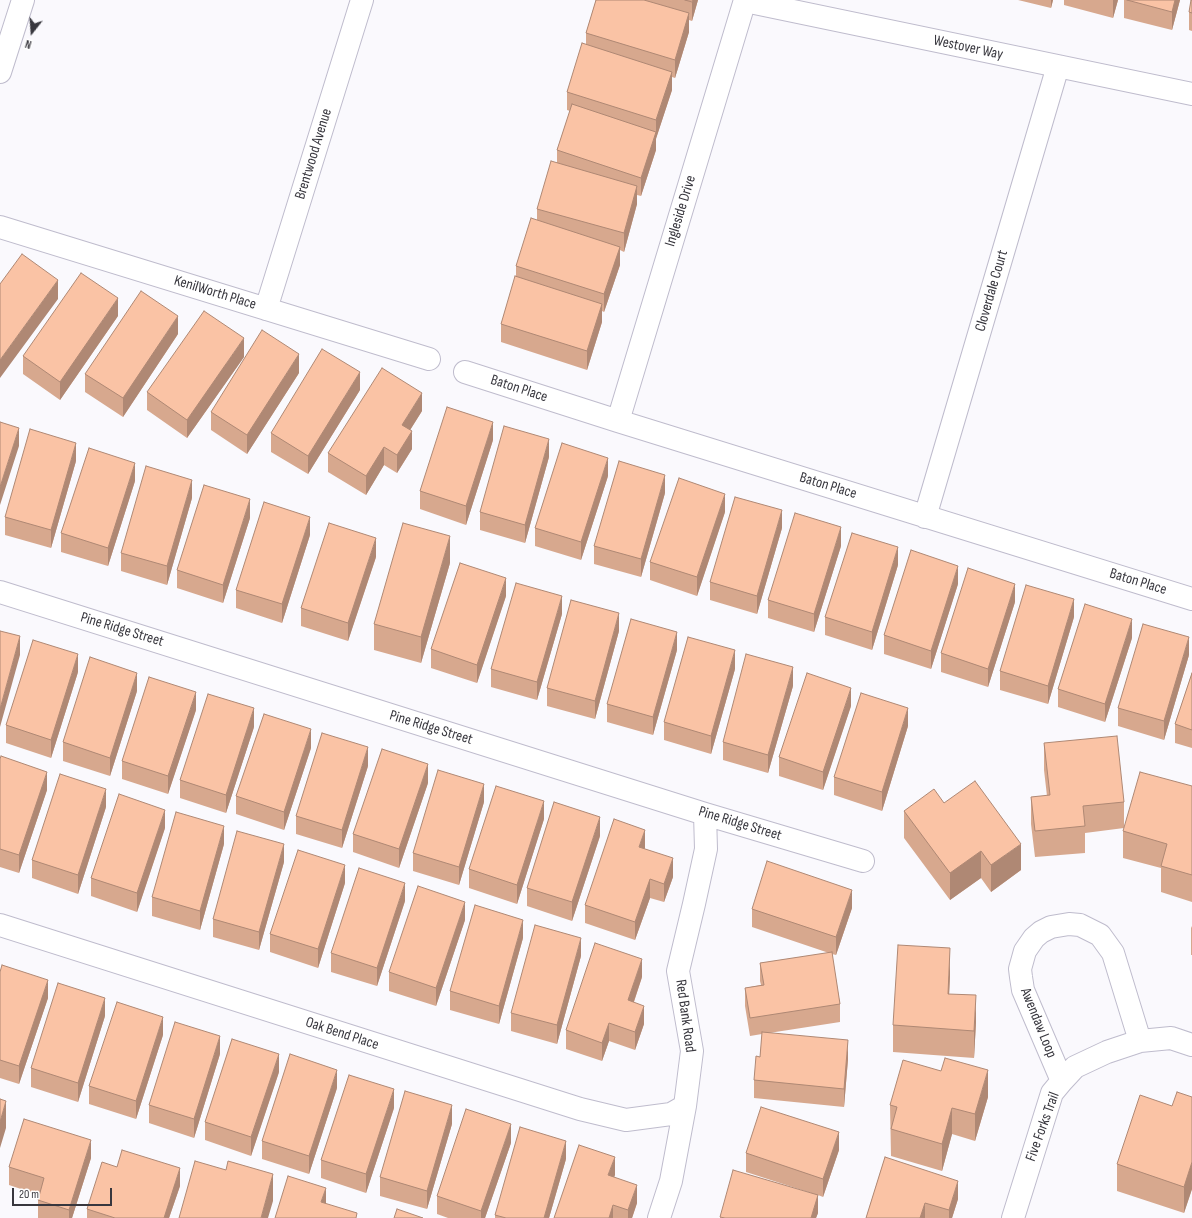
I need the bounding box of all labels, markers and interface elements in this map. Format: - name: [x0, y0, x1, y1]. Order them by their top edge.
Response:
- north arrow: [12, 12, 52, 52]
- street label: Westover Way: [932, 32, 1004, 64]
- text: N: [24, 37, 33, 51]
- street label: Brentwood Avenue: [292, 106, 336, 202]
- street label: Ingleside Drive: [662, 173, 700, 249]
- street label: Cloverdale Court: [972, 248, 1012, 334]
- street label: KenilWorth Place: [172, 272, 258, 314]
- street label: Baton Place: [488, 371, 550, 407]
- street label: Baton Place: [797, 469, 859, 503]
- street label: Baton Place: [1107, 565, 1169, 599]
- street label: Pine Ridge Street: [78, 609, 166, 651]
- street label: Pine Ridge Street: [387, 707, 475, 749]
- street label: Pine Ridge Street: [696, 803, 784, 845]
- street label: Red Bank Road: [671, 978, 699, 1054]
- street label: Awendaw Loop: [1016, 985, 1060, 1061]
- street label: Oak Bend Place: [303, 1014, 381, 1054]
- street label: Five Forks Trail: [1022, 1090, 1064, 1164]
- scale bar: [14, 1180, 114, 1206]
- text: 20 m: [19, 1187, 39, 1202]

